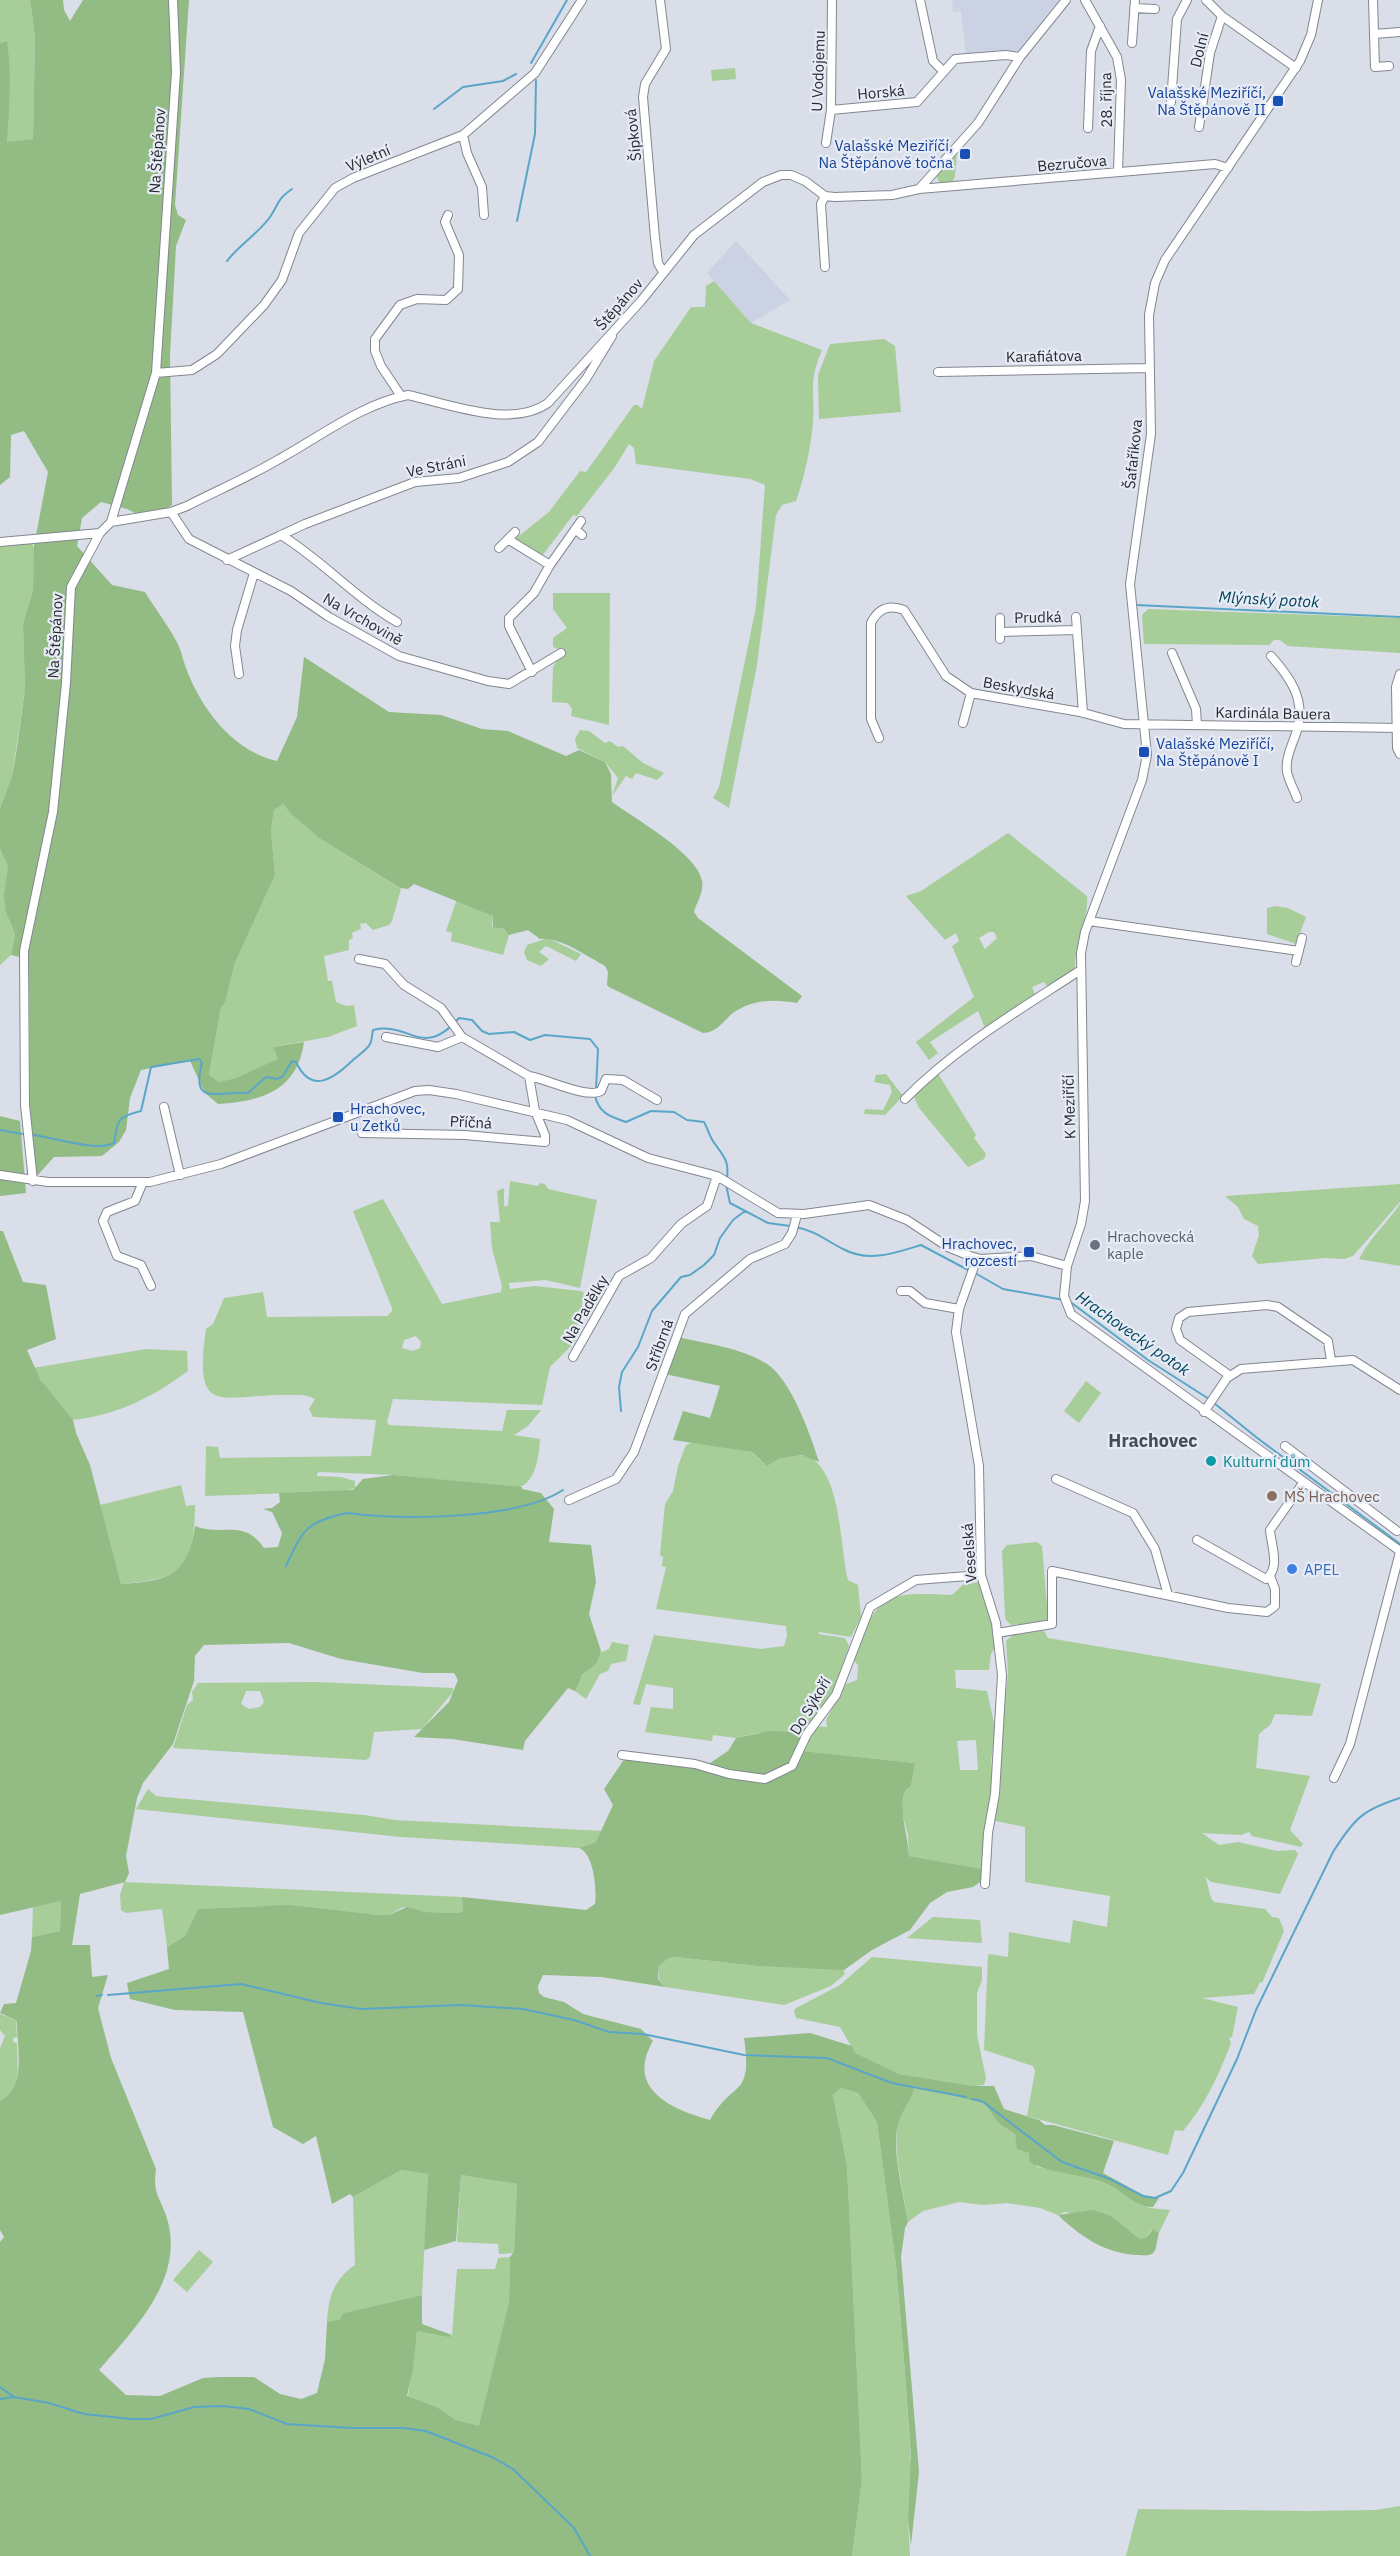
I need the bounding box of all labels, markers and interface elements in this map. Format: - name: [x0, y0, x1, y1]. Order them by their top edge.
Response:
- street label: U Vodojemu: [807, 30, 829, 112]
- street label: Dolní: [1186, 31, 1212, 69]
- street label: 28. října: [1096, 72, 1116, 128]
- street label: Horská: [856, 80, 906, 104]
- place label: Valašské Meziříčí, Na Štěpánově II: [1148, 83, 1266, 119]
- marker: Valašské Meziříčí, Na Štěpánově II: [1271, 94, 1285, 108]
- street label: Na Štěpánov: [145, 107, 169, 194]
- street label: Šípková: [621, 108, 645, 162]
- place label: Valašské Meziříčí, Na Štěpánově točna: [818, 136, 953, 172]
- street label: Výletní: [343, 140, 393, 176]
- marker: Valašské Meziříčí, Na Štěpánově točna: [958, 147, 972, 161]
- street label: Bezručova: [1036, 150, 1108, 176]
- street label: Štěpánov: [591, 274, 647, 334]
- street label: Karafiátova: [1006, 346, 1082, 366]
- street label: Šafaříkova: [1120, 418, 1146, 490]
- street label: Ve Stráni: [405, 451, 467, 481]
- water label: Mlýnský potok: [1218, 586, 1321, 612]
- street label: Na Vrchovině: [320, 589, 406, 649]
- street label: Na Štěpánov: [43, 592, 67, 679]
- street label: Prudká: [1014, 607, 1062, 627]
- street label: Beskydská: [982, 672, 1056, 704]
- street label: Kardinála Bauera: [1215, 702, 1331, 724]
- place label: Valašské Meziříčí, Na Štěpánově I: [1156, 734, 1274, 770]
- marker: Valašské Meziříčí, Na Štěpánově I: [1137, 745, 1151, 759]
- street label: K Meziříčí: [1058, 1074, 1080, 1140]
- place label: Hrachovec, u Zetků: [350, 1099, 426, 1135]
- marker: Hrachovec, u Zetků: [331, 1110, 345, 1124]
- street label: Příčná: [449, 1111, 493, 1133]
- place label: Hrachovecká kaple: [1107, 1227, 1194, 1263]
- place label: Hrachovec, rozcestí: [941, 1234, 1017, 1270]
- marker: Hrachovecká kaple: [1088, 1238, 1102, 1252]
- marker: Hrachovec, rozcestí: [1022, 1245, 1036, 1259]
- street label: Na Padělky: [558, 1271, 612, 1346]
- water label: Hrachovecký potok: [1072, 1286, 1194, 1380]
- street label: Stříbrná: [641, 1316, 677, 1374]
- district label: Hrachovec: [1108, 1429, 1198, 1452]
- place label: Kulturní dům: [1223, 1452, 1310, 1471]
- marker: Kulturní dům: [1204, 1454, 1218, 1468]
- place label: MŠ Hrachovec: [1284, 1487, 1380, 1506]
- marker: MŠ Hrachovec: [1265, 1489, 1279, 1503]
- street label: Veselská: [957, 1523, 981, 1583]
- place label: APEL: [1304, 1560, 1339, 1579]
- marker: APEL: [1285, 1562, 1299, 1576]
- street label: Do Sýkoří: [786, 1674, 835, 1738]

